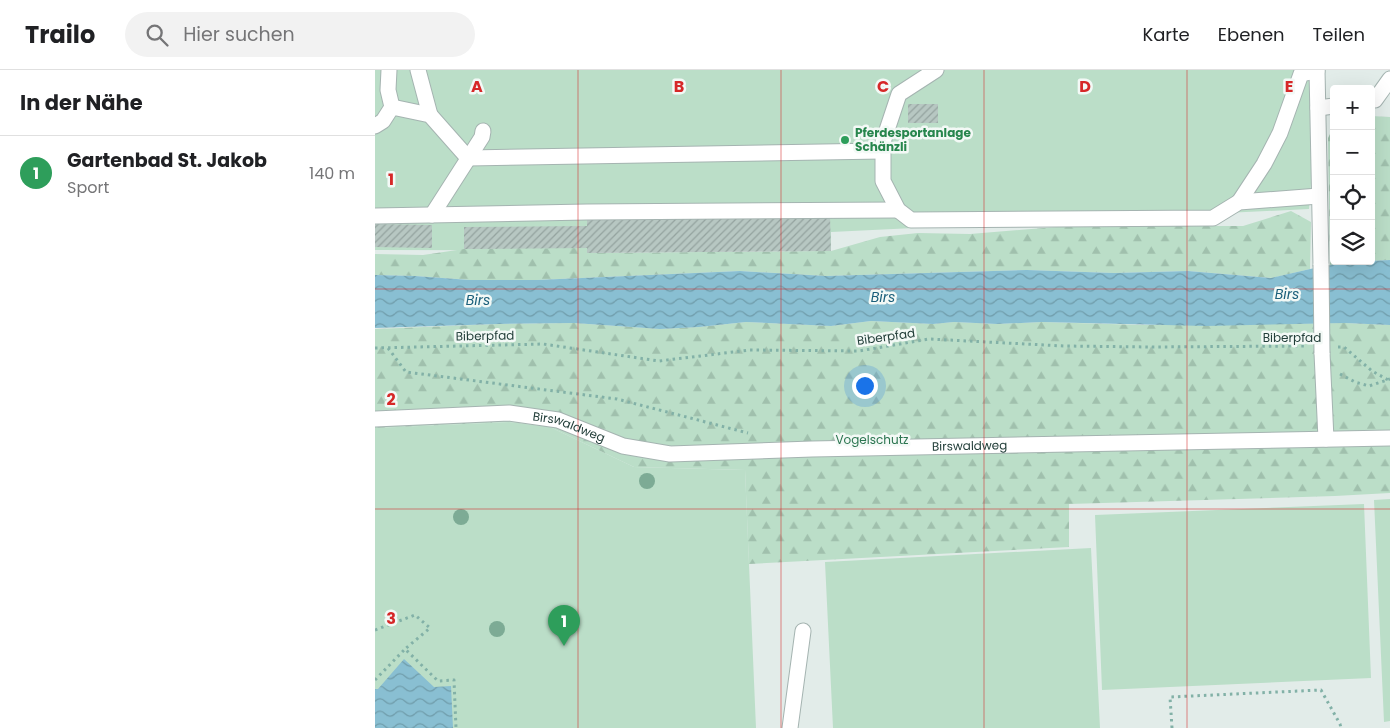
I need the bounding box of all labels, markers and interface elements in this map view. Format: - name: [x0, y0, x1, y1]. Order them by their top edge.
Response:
- search box: [125, 12, 475, 57]
- text: Trailo: [25, 18, 95, 51]
- icon: search: [143, 21, 171, 49]
- text: Hier suchen: [183, 21, 295, 48]
- text: Karte: [1142, 22, 1190, 47]
- text: Ebenen: [1218, 22, 1285, 47]
- text: Teilen: [1313, 22, 1365, 47]
- text: A: [471, 75, 483, 98]
- text: B: [674, 75, 684, 98]
- text: C: [877, 75, 889, 98]
- text: D: [1079, 75, 1091, 98]
- text: E: [1285, 75, 1293, 98]
- map controls: [1330, 85, 1375, 265]
- button: +: [1330, 85, 1375, 130]
- text: In der Nähe: [20, 88, 143, 117]
- place label: Pferdesportanlage Schänzli: [855, 124, 971, 155]
- button: −: [1330, 130, 1375, 175]
- marker: Pferdesportanlage Schänzli: [839, 134, 851, 146]
- text: Gartenbad St. Jakob: [67, 147, 267, 174]
- text: 1: [33, 162, 39, 185]
- text: 140 m: [309, 162, 355, 185]
- text: 1: [388, 168, 394, 191]
- button: locate: [1330, 175, 1375, 220]
- text: Sport: [67, 176, 109, 199]
- button: layers: [1330, 220, 1375, 265]
- water label: Birs: [1275, 284, 1299, 304]
- water label: Birs: [871, 287, 895, 307]
- water label: Birs: [466, 290, 490, 310]
- street label: Biberpfad: [856, 324, 916, 349]
- street label: Biberpfad: [456, 326, 514, 345]
- street label: Biberpfad: [1263, 329, 1321, 346]
- your location: [852, 373, 878, 399]
- text: 2: [386, 388, 396, 411]
- street label: Birswaldweg: [532, 407, 608, 446]
- park label: Vogelschutz: [835, 431, 909, 448]
- street label: Birswaldweg: [932, 436, 1007, 455]
- pin: 1: [548, 605, 580, 646]
- text: 3: [386, 607, 396, 630]

